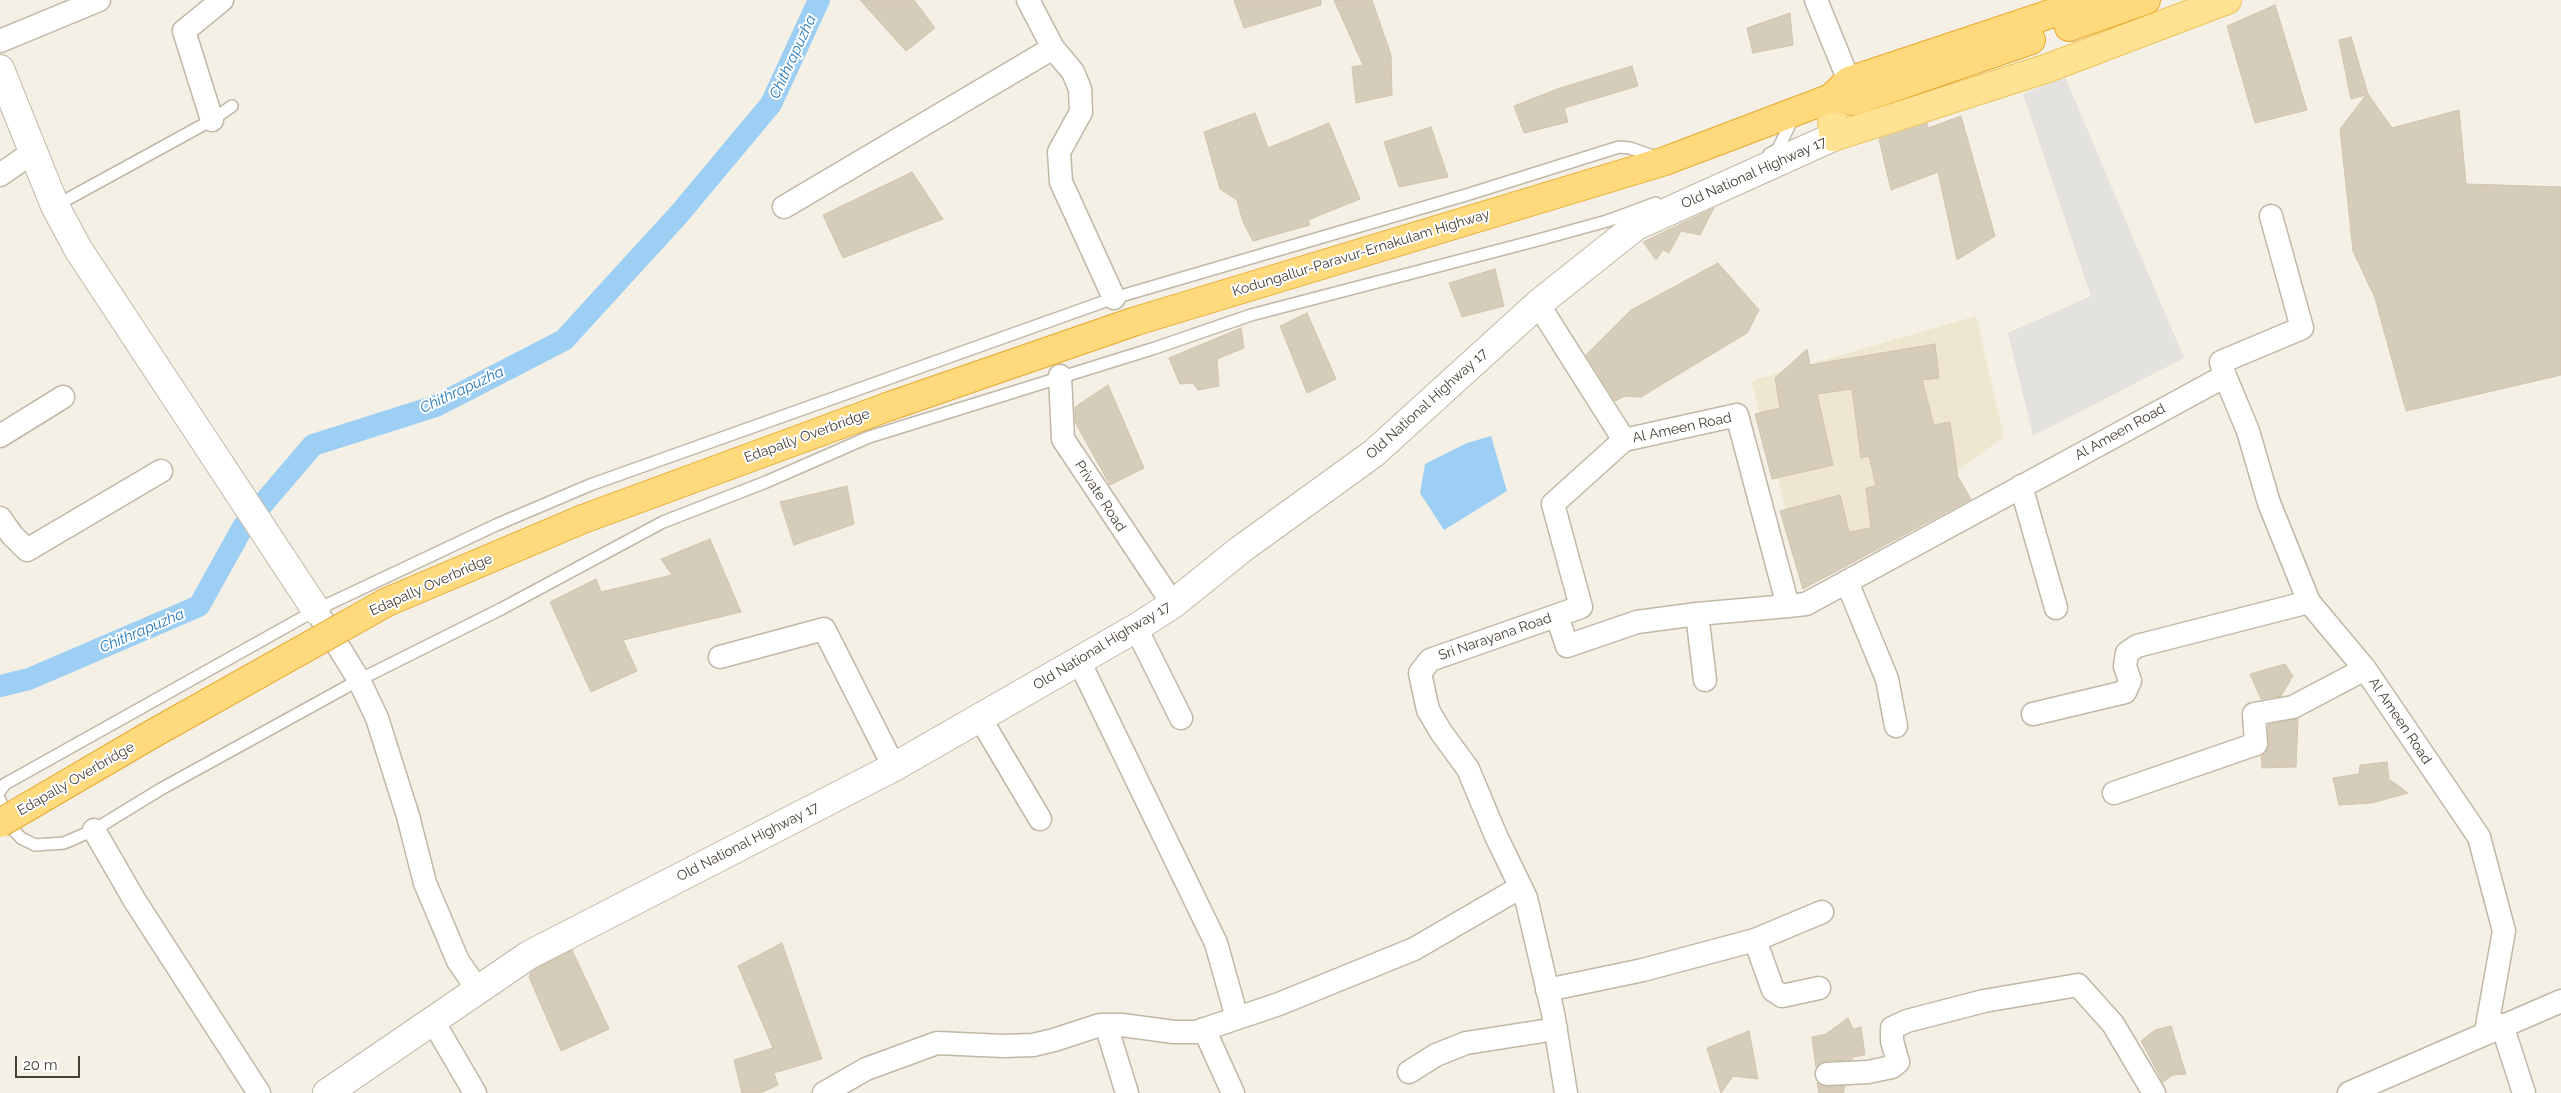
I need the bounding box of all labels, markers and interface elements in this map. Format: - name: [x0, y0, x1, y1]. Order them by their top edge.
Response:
- water label: Chithrapuzha: [766, 12, 820, 102]
- street label: Old National Highway 17: [1679, 133, 1829, 213]
- street label: Kodungallur-Paravur-Ernakulam Highway: [1230, 206, 1492, 300]
- street label: Old National Highway 17: [1363, 345, 1491, 463]
- water label: Chithrapuzha: [417, 363, 507, 417]
- street label: Al Ameen Road: [2072, 400, 2168, 464]
- street label: Edapally Overbridge: [742, 405, 872, 467]
- street label: Al Ameen Road: [1631, 409, 1733, 447]
- street label: Private Road: [1071, 457, 1129, 535]
- street label: Edapally Overbridge: [367, 550, 495, 620]
- street label: Old National Highway 17: [1030, 598, 1174, 694]
- water label: Chithrapuzha: [97, 605, 187, 657]
- street label: Sri Narayana Road: [1436, 610, 1554, 664]
- street label: Al Ameen Road: [2365, 674, 2435, 768]
- street label: Edapally Overbridge: [14, 739, 138, 819]
- street label: Old National Highway 17: [674, 799, 822, 885]
- scale bar: [18, 1046, 82, 1078]
- text: 20 m: [23, 1056, 58, 1074]

